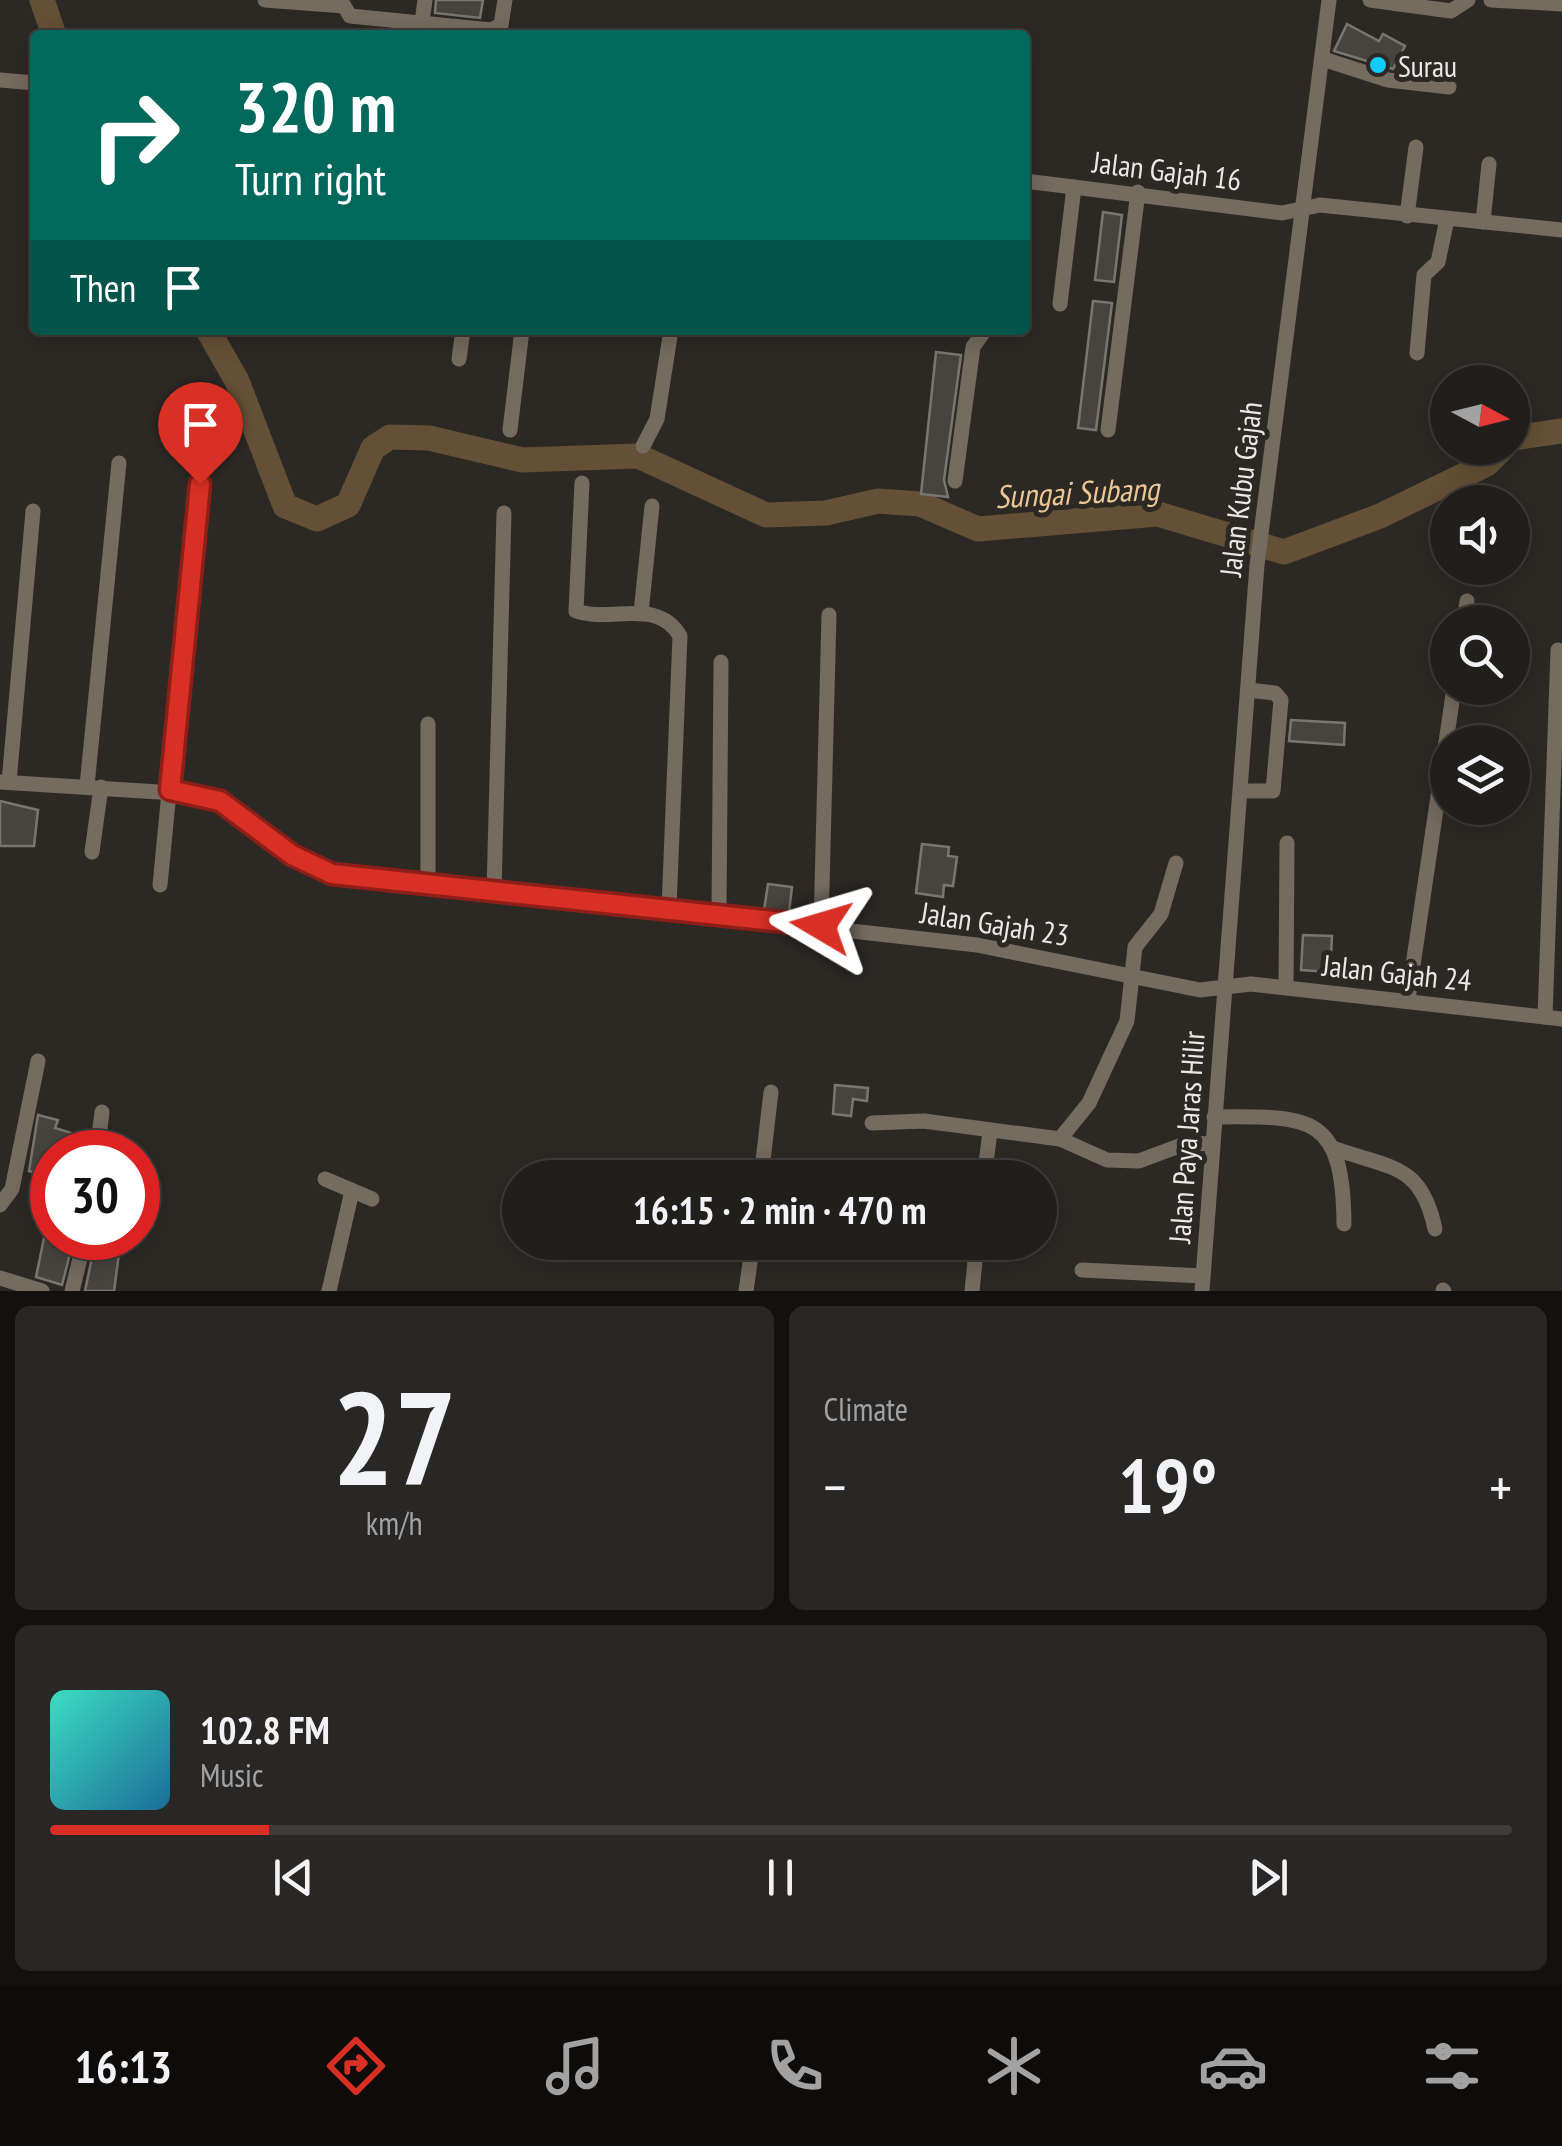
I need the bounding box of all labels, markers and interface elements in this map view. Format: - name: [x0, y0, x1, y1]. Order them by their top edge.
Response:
- place label: Surau: [1398, 46, 1457, 85]
- marker: Surau: [1367, 54, 1389, 76]
- text: 320 m: [235, 61, 396, 151]
- icon: right: [70, 70, 200, 200]
- street label: Jalan Gajah 16: [1089, 141, 1244, 198]
- text: Turn right: [235, 149, 386, 207]
- icon: arrive: [156, 260, 211, 315]
- text: Then: [70, 263, 136, 312]
- north arrow: [1430, 365, 1530, 465]
- map controls: [1430, 365, 1530, 825]
- pin: [158, 382, 243, 485]
- icon: arrive: [173, 397, 228, 452]
- street label: Jalan Kubu Gajah: [1210, 399, 1270, 580]
- water label: Sungai Subang: [994, 467, 1162, 517]
- button: sound: [1430, 485, 1530, 585]
- button: search: [1430, 605, 1530, 705]
- button: layers: [1430, 725, 1530, 825]
- position arrow: [769, 874, 873, 978]
- street label: Jalan Gajah 23: [917, 892, 1072, 954]
- street label: Jalan Gajah 24: [1320, 945, 1473, 999]
- street label: Jalan Paya Jaras Hilir: [1159, 1029, 1213, 1245]
- speed limit sign: 30: [30, 1130, 160, 1260]
- text: 16:15 · 2 min · 470 m: [633, 1185, 926, 1234]
- text: 27: [332, 1353, 456, 1521]
- text: Climate: [824, 1388, 908, 1430]
- text: 19°: [1118, 1437, 1217, 1534]
- text: −: [824, 1451, 846, 1522]
- text: +: [1489, 1451, 1512, 1522]
- text: km/h: [366, 1502, 423, 1544]
- text: 102.8 FM: [200, 1705, 330, 1754]
- text: Music: [200, 1754, 263, 1796]
- icon: previous: [266, 1850, 321, 1905]
- icon: pause: [753, 1850, 808, 1905]
- icon: next: [1241, 1850, 1296, 1905]
- icon: directions: [321, 2031, 391, 2101]
- icon: music: [540, 2031, 610, 2101]
- icon: phone: [760, 2031, 830, 2101]
- icon: climate: [979, 2031, 1049, 2101]
- icon: car: [1198, 2031, 1268, 2101]
- icon: filters: [1417, 2031, 1487, 2101]
- text: 16:13: [75, 2037, 172, 2095]

